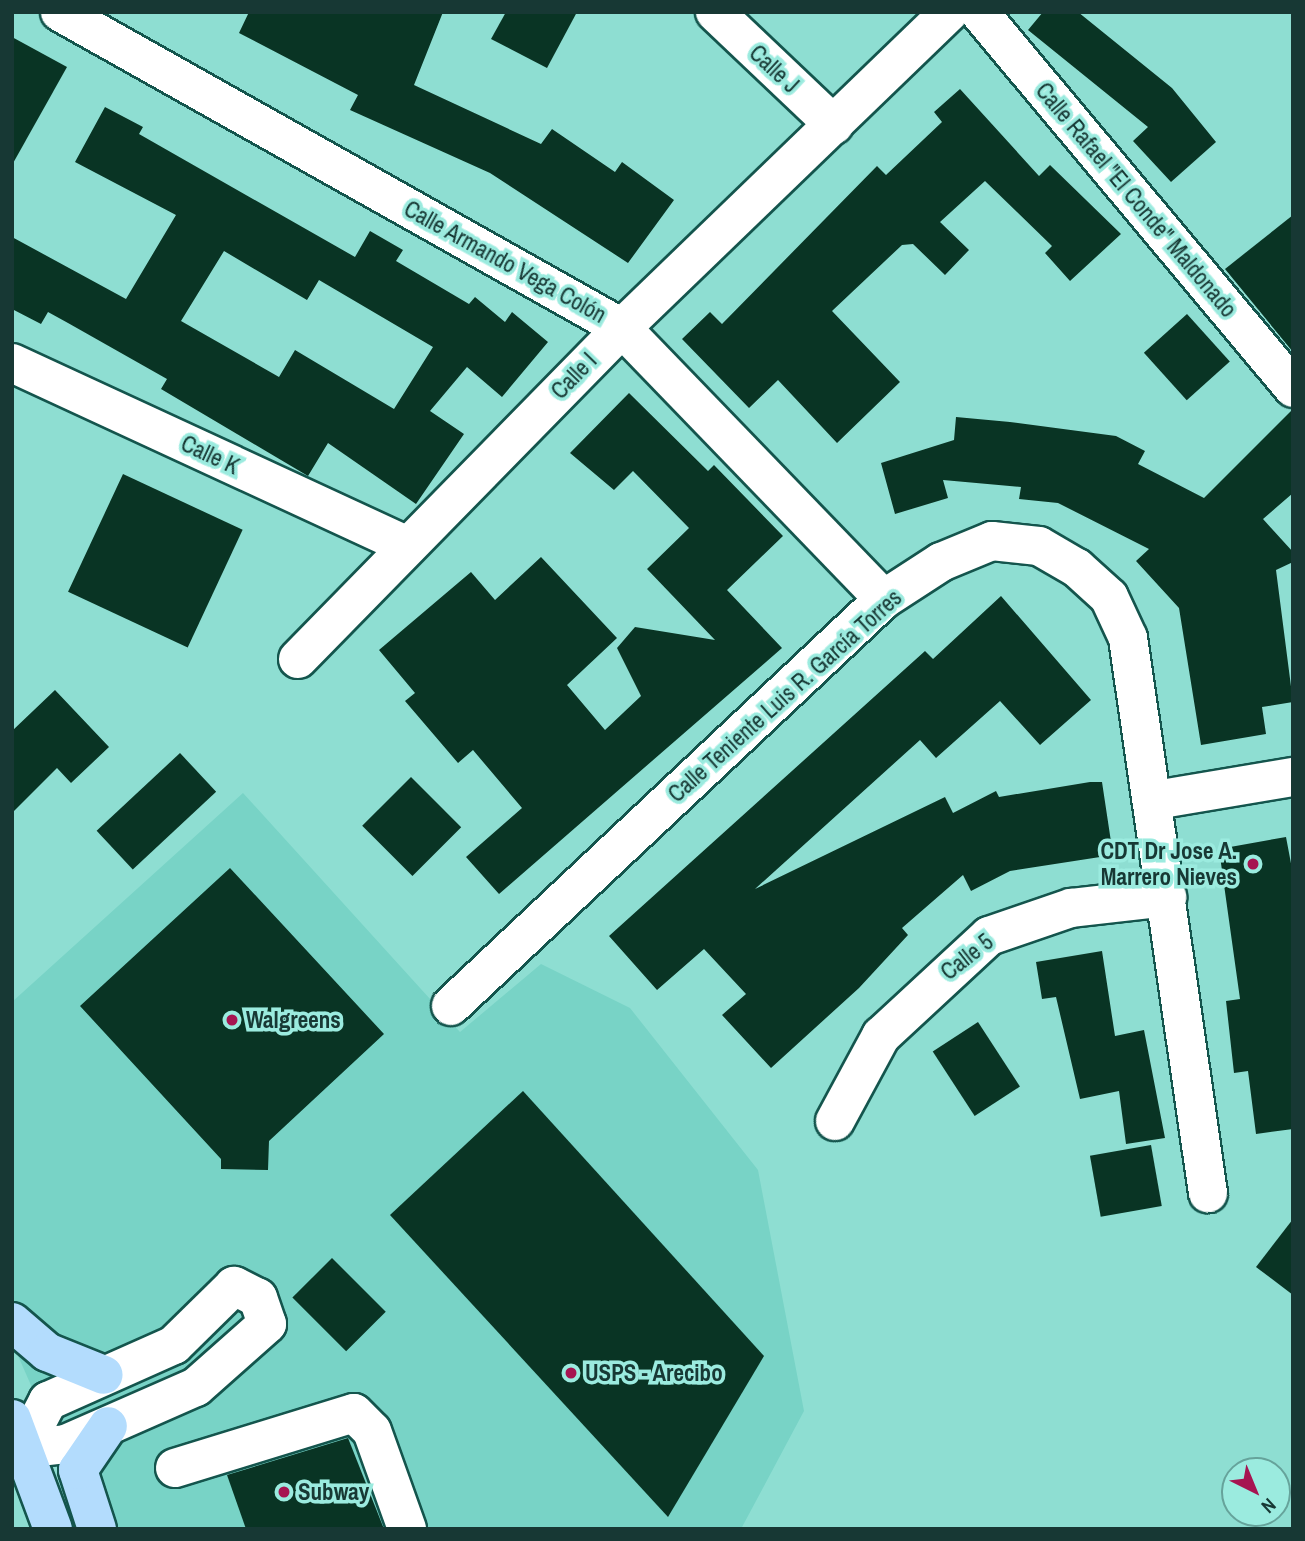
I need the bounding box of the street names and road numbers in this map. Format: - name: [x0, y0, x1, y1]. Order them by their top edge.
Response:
- street label: Calle J: [744, 39, 804, 99]
- street label: Calle Rafael "El Conde" Maldonado: [1030, 77, 1242, 323]
- street label: Calle Armando Vega Colón: [399, 195, 611, 329]
- street label: Calle I: [546, 347, 602, 405]
- street label: Calle K: [177, 430, 243, 480]
- street label: Calle Teniente Luis R. García Torres: [662, 584, 908, 808]
- street label: Calle 5: [935, 928, 999, 986]

